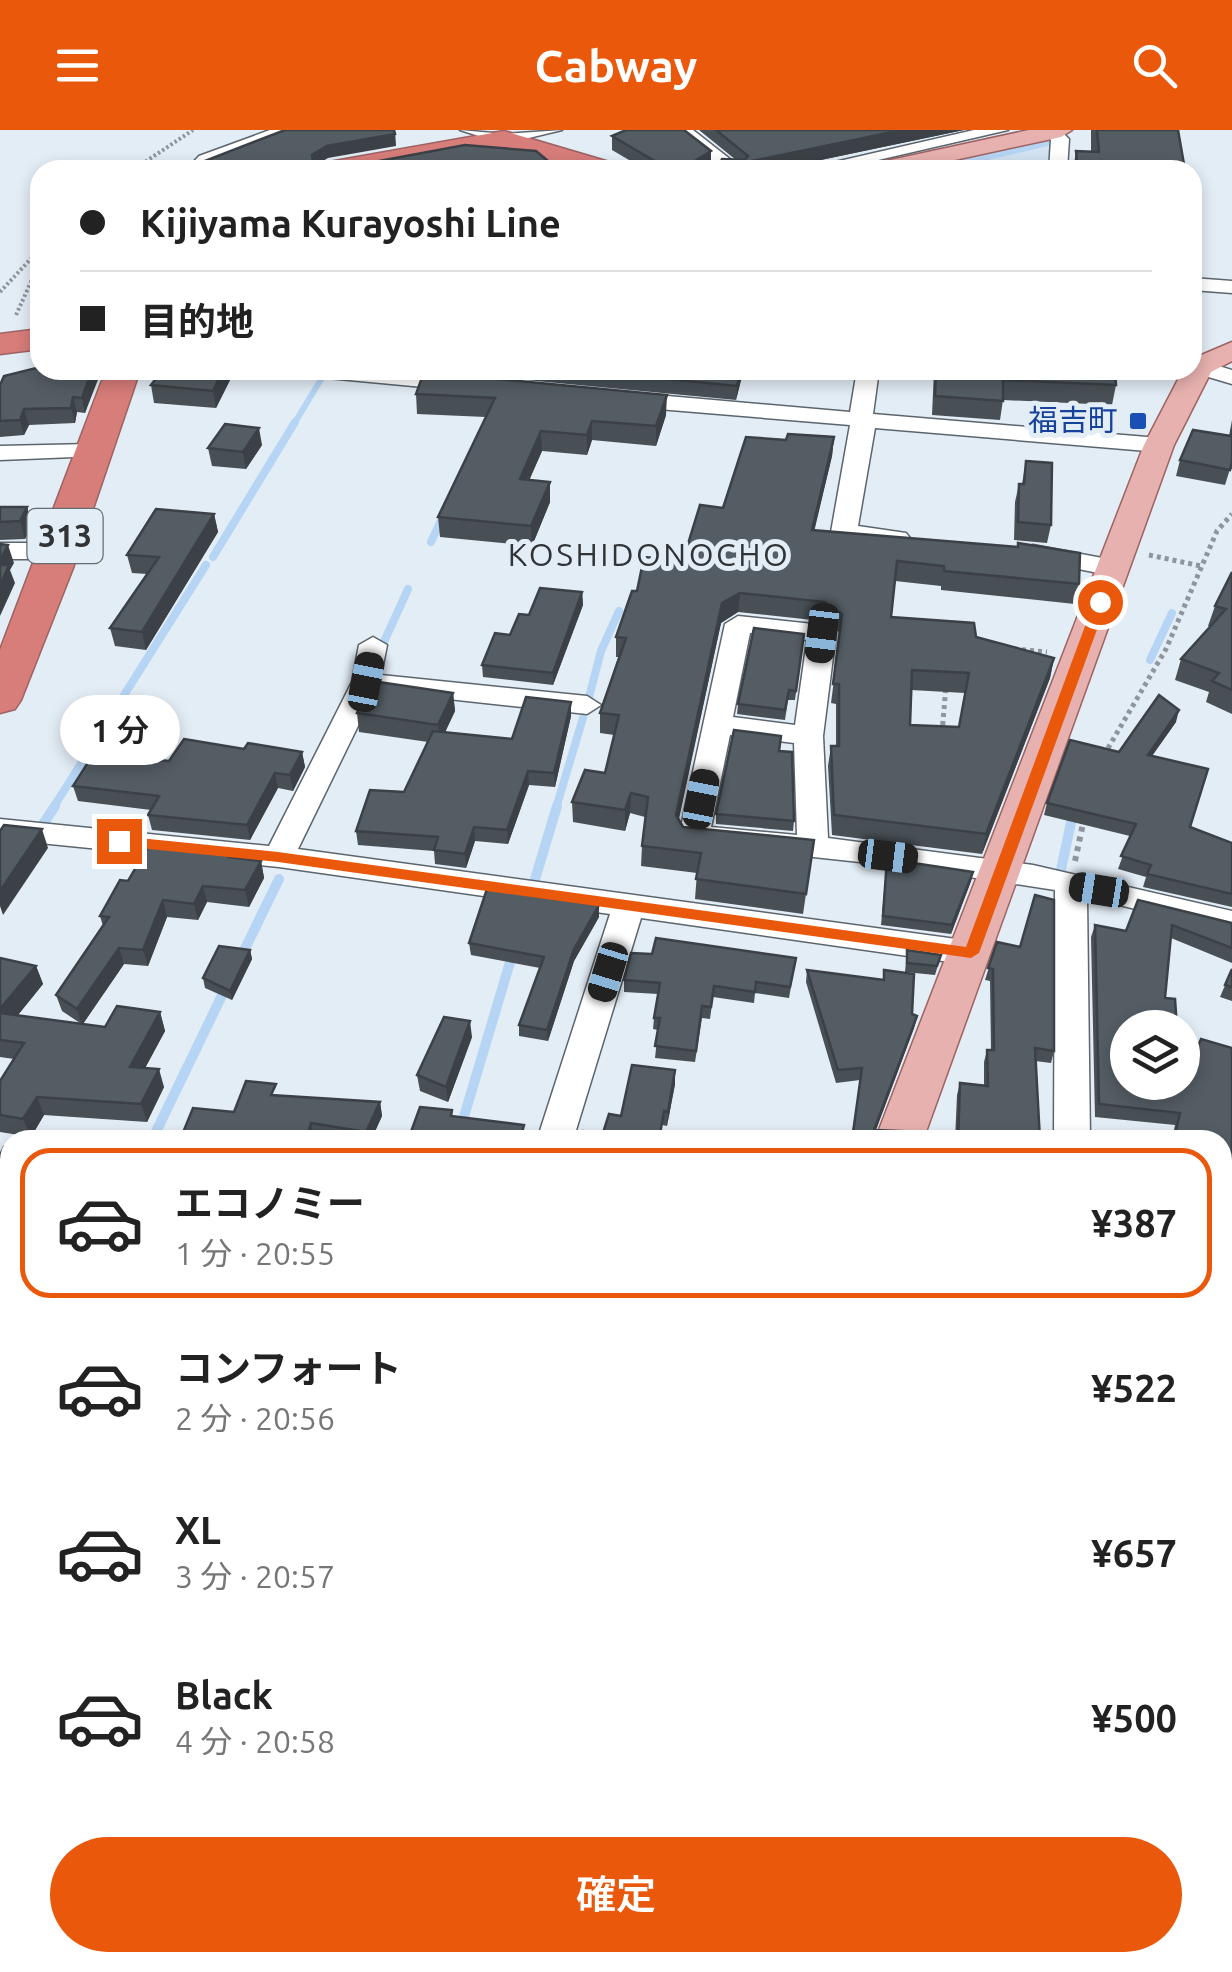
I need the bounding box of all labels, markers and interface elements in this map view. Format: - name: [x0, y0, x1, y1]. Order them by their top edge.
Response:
- icon: menu: [50, 38, 105, 93]
- icon: search: [1127, 38, 1182, 93]
- text: Cabway: [535, 40, 697, 91]
- text: Kijiyama Kurayoshi Line: [140, 202, 561, 244]
- text: 目的地: [140, 300, 254, 342]
- place label: 福吉町: [1028, 403, 1118, 437]
- marker: 福吉町: [1127, 410, 1149, 432]
- road number: 313: [28, 509, 102, 563]
- district label: KOSHIDONOCHO: [508, 536, 790, 572]
- route start: [1078, 580, 1123, 625]
- car: [803, 601, 841, 665]
- car: [346, 650, 386, 714]
- callout: 1 分: [59, 696, 179, 766]
- text: 1 分: [91, 712, 149, 748]
- car: [681, 767, 721, 831]
- route end: [97, 819, 142, 864]
- car: [856, 837, 920, 875]
- car: [1067, 870, 1131, 910]
- car: [585, 939, 631, 1005]
- map controls: [1110, 1010, 1200, 1100]
- button: layers: [1110, 1010, 1200, 1100]
- icon: car: [55, 1178, 145, 1268]
- text: エコノミー: [175, 1182, 365, 1224]
- text: ¥387: [1091, 1202, 1177, 1244]
- text: 1 分 · 20:55: [175, 1235, 335, 1271]
- icon: car: [55, 1343, 145, 1433]
- text: コンフォート: [175, 1347, 402, 1389]
- text: ¥522: [1091, 1367, 1177, 1409]
- text: 2 分 · 20:56: [175, 1400, 335, 1436]
- icon: car: [55, 1508, 145, 1598]
- text: XL: [175, 1509, 221, 1551]
- text: ¥657: [1091, 1532, 1177, 1574]
- text: 3 分 · 20:57: [175, 1558, 335, 1594]
- icon: car: [55, 1673, 145, 1763]
- text: Black: [175, 1674, 273, 1716]
- text: ¥500: [1091, 1697, 1177, 1739]
- text: 4 分 · 20:58: [175, 1723, 335, 1759]
- button: 確定: [50, 1837, 1182, 1952]

